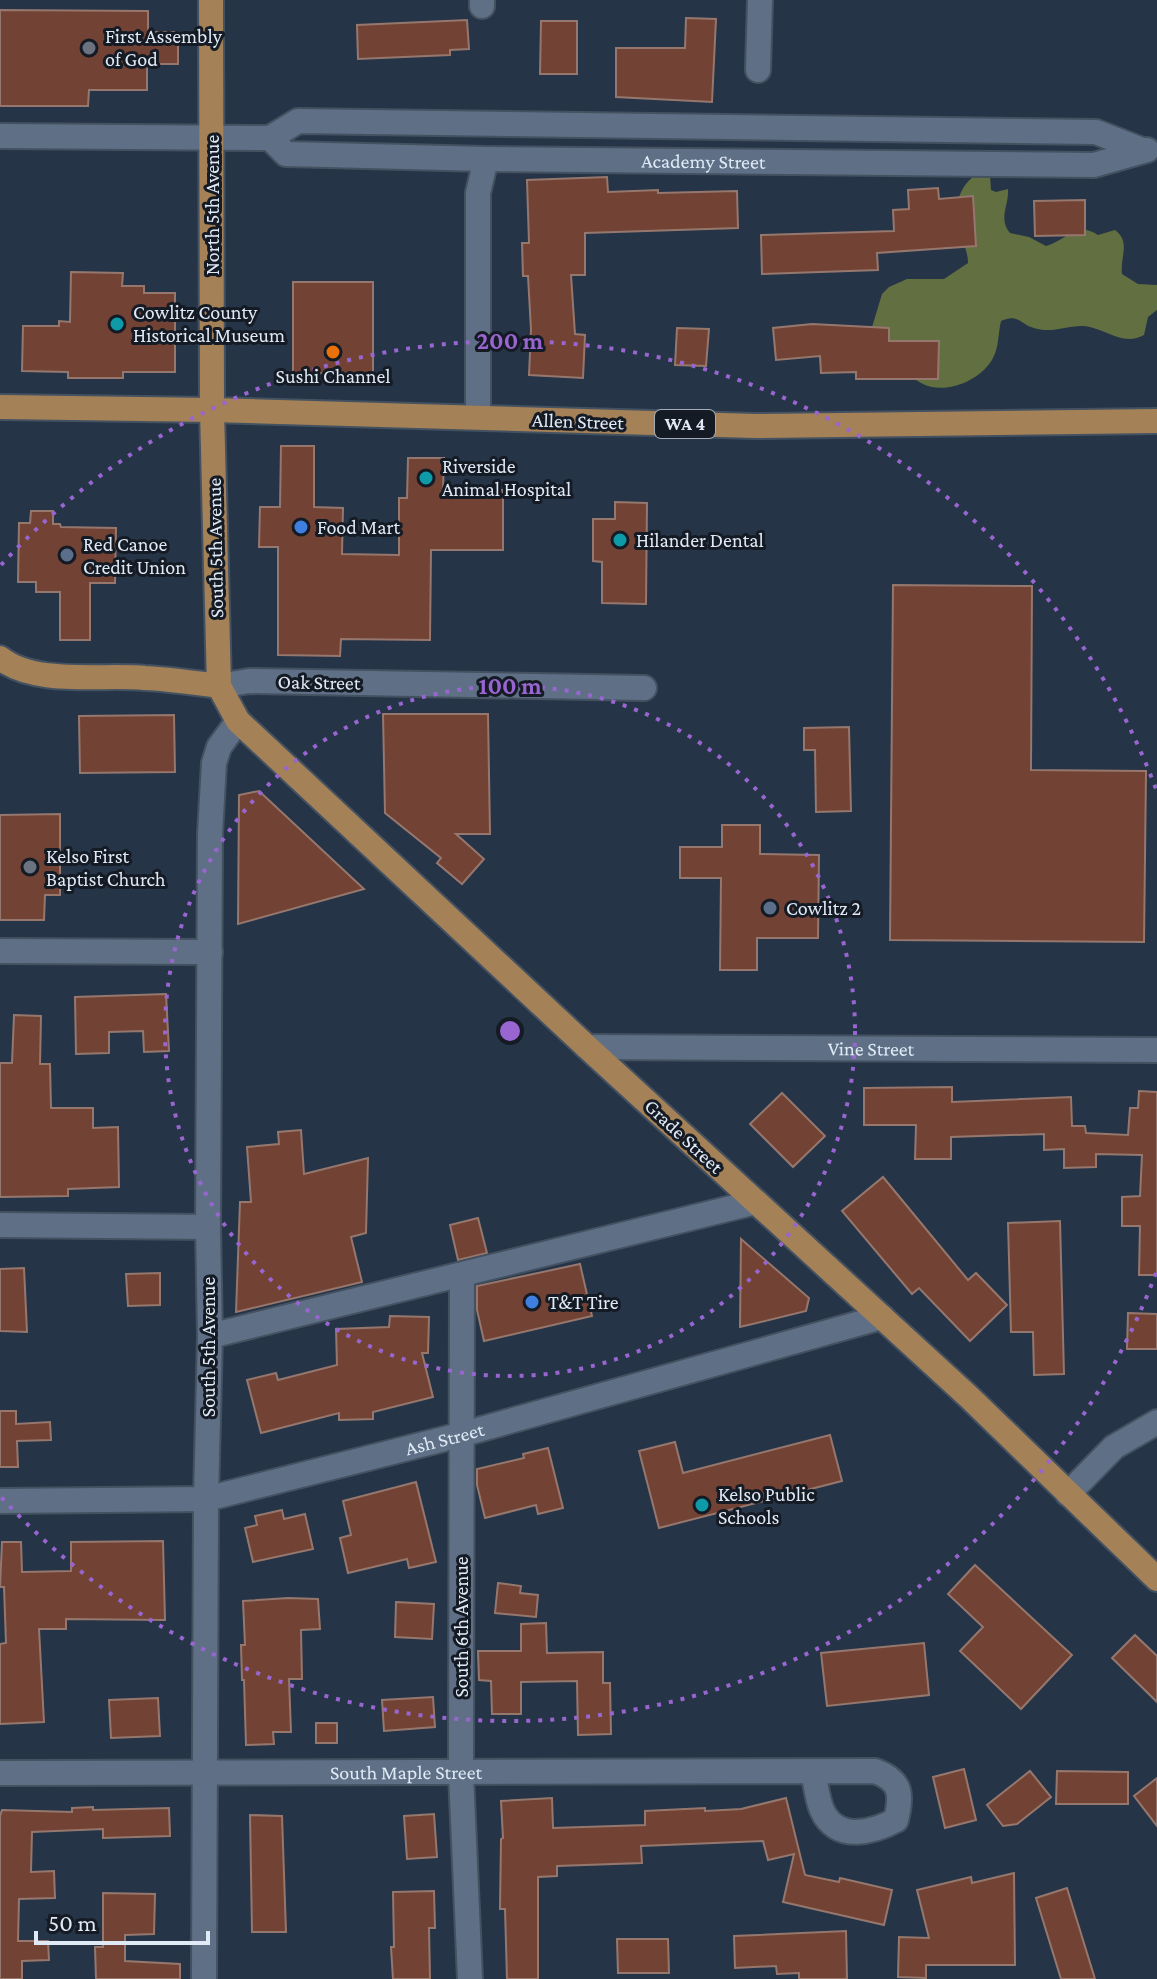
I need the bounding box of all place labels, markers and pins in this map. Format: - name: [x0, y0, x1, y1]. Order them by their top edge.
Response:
- place label: First Assembly of God: [105, 25, 223, 70]
- marker: First Assembly of God: [80, 39, 98, 57]
- place label: Cowlitz County Historical Museum: [133, 301, 285, 346]
- marker: Cowlitz County Historical Museum: [108, 315, 126, 333]
- marker: Sushi Channel: [324, 343, 342, 361]
- place label: Sushi Channel: [276, 365, 390, 387]
- place label: Riverside Animal Hospital: [442, 455, 571, 501]
- marker: Riverside Animal Hospital: [417, 469, 435, 487]
- place label: Food Mart: [317, 516, 401, 538]
- marker: Food Mart: [292, 518, 310, 536]
- place label: Hilander Dental: [636, 529, 764, 551]
- marker: Hilander Dental: [611, 531, 629, 549]
- place label: Red Canoe Credit Union: [83, 533, 186, 578]
- marker: Red Canoe Credit Union: [58, 546, 76, 564]
- place label: Kelso First Baptist Church: [46, 845, 166, 891]
- marker: Kelso First Baptist Church: [21, 858, 39, 876]
- place label: Cowlitz 2: [786, 897, 861, 919]
- marker: Cowlitz 2: [761, 899, 779, 917]
- centre of rings: [496, 1017, 524, 1045]
- place label: T&T Tire: [548, 1291, 619, 1313]
- marker: T&T Tire: [523, 1293, 541, 1311]
- place label: Kelso Public Schools: [718, 1483, 815, 1528]
- marker: Kelso Public Schools: [693, 1496, 711, 1514]

